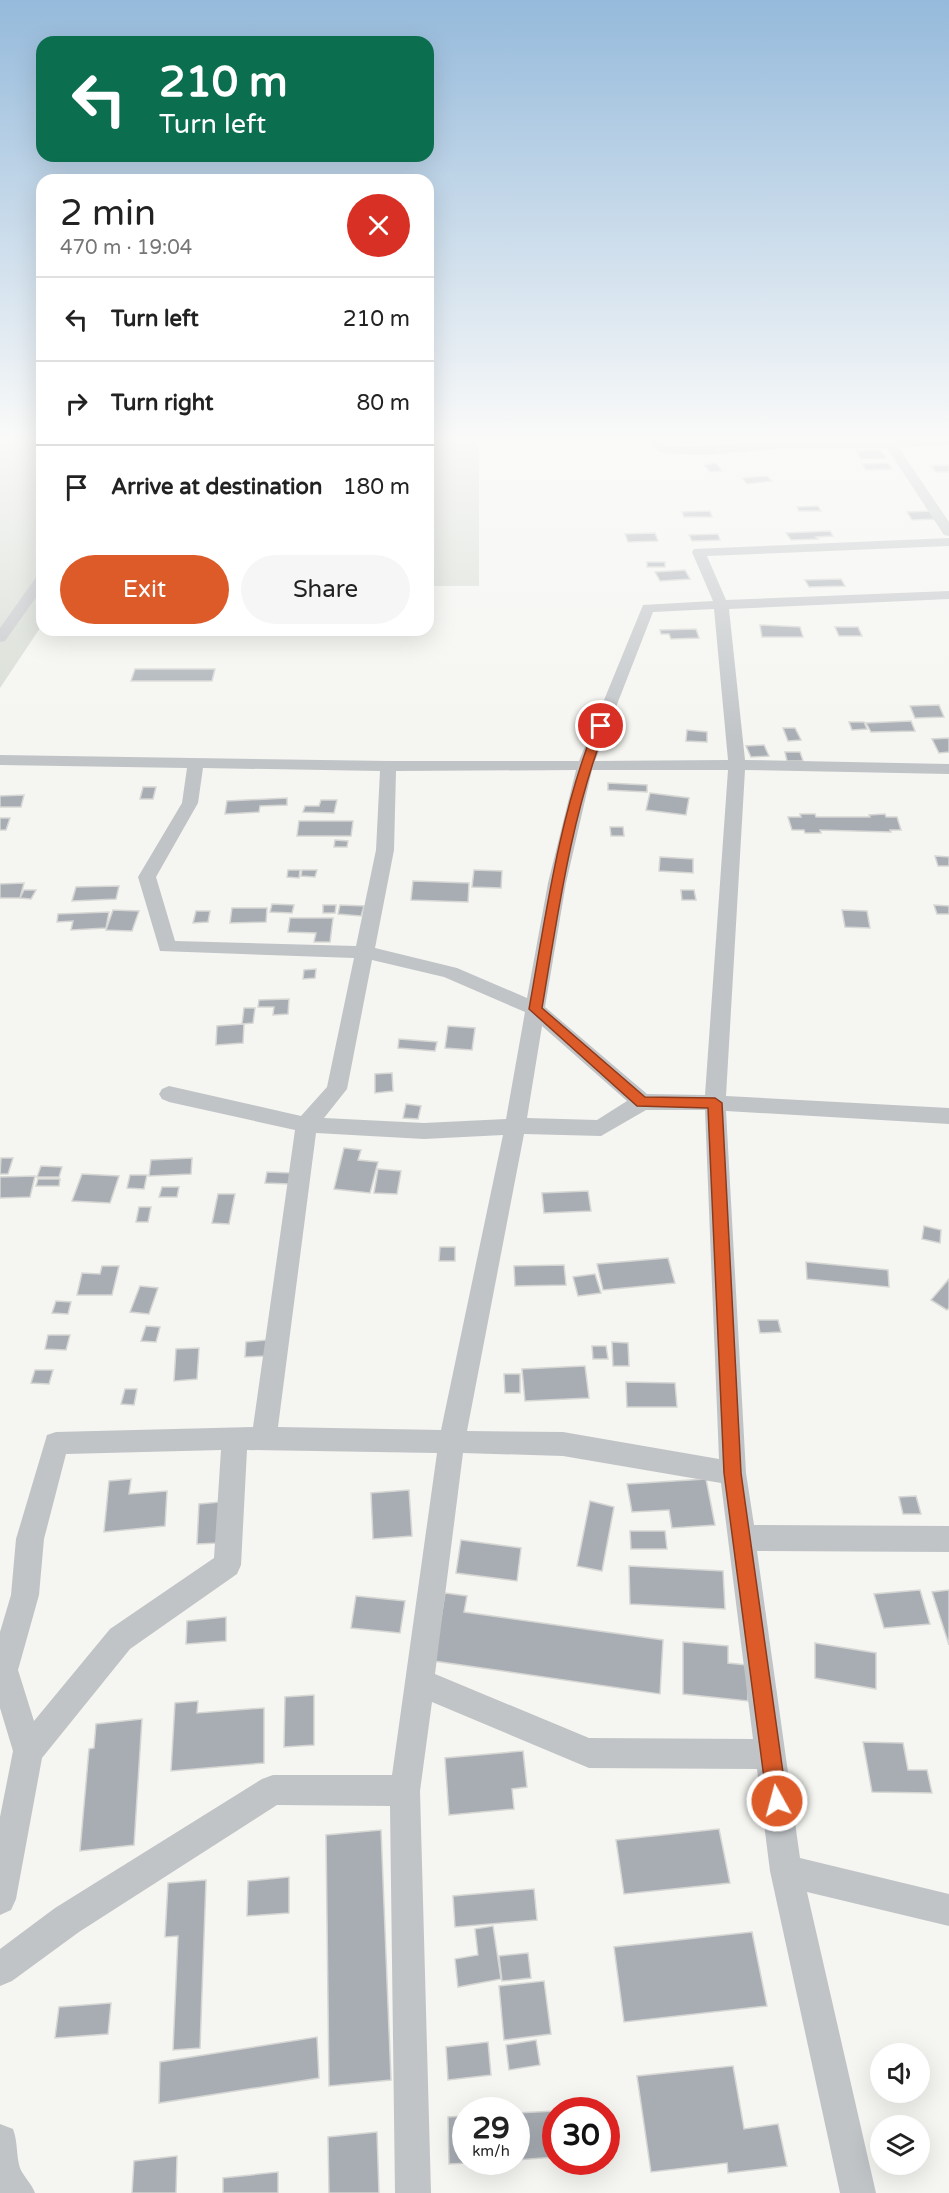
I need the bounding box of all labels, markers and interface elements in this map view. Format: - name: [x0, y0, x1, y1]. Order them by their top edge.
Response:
- text: 210 m: [159, 57, 288, 108]
- icon: left: [60, 60, 138, 138]
- text: Turn left: [159, 108, 266, 141]
- text: 2 min: [60, 192, 156, 235]
- button: close: [347, 194, 410, 257]
- text: 470 m · 19:04: [60, 236, 192, 260]
- icon: left: [60, 303, 93, 336]
- text: Turn left: [111, 306, 199, 332]
- text: 210 m: [343, 306, 410, 332]
- icon: right: [60, 387, 93, 420]
- text: Turn right: [111, 390, 213, 416]
- text: 80 m: [356, 390, 410, 416]
- icon: arrive: [60, 471, 93, 504]
- text: Arrive at destination: [111, 474, 322, 500]
- text: 180 m: [343, 474, 410, 500]
- button: Exit: [60, 555, 229, 624]
- button: Share: [241, 555, 410, 624]
- pin: [575, 700, 626, 751]
- icon: arrive: [584, 709, 617, 742]
- position arrow: [745, 1769, 809, 1833]
- map controls: [870, 2043, 930, 2175]
- button: sound: [870, 2043, 930, 2103]
- speed limit sign: 30: [542, 2097, 620, 2175]
- text: 29: [472, 2110, 510, 2147]
- button: layers: [870, 2115, 930, 2175]
- text: km/h: [472, 2142, 510, 2160]

